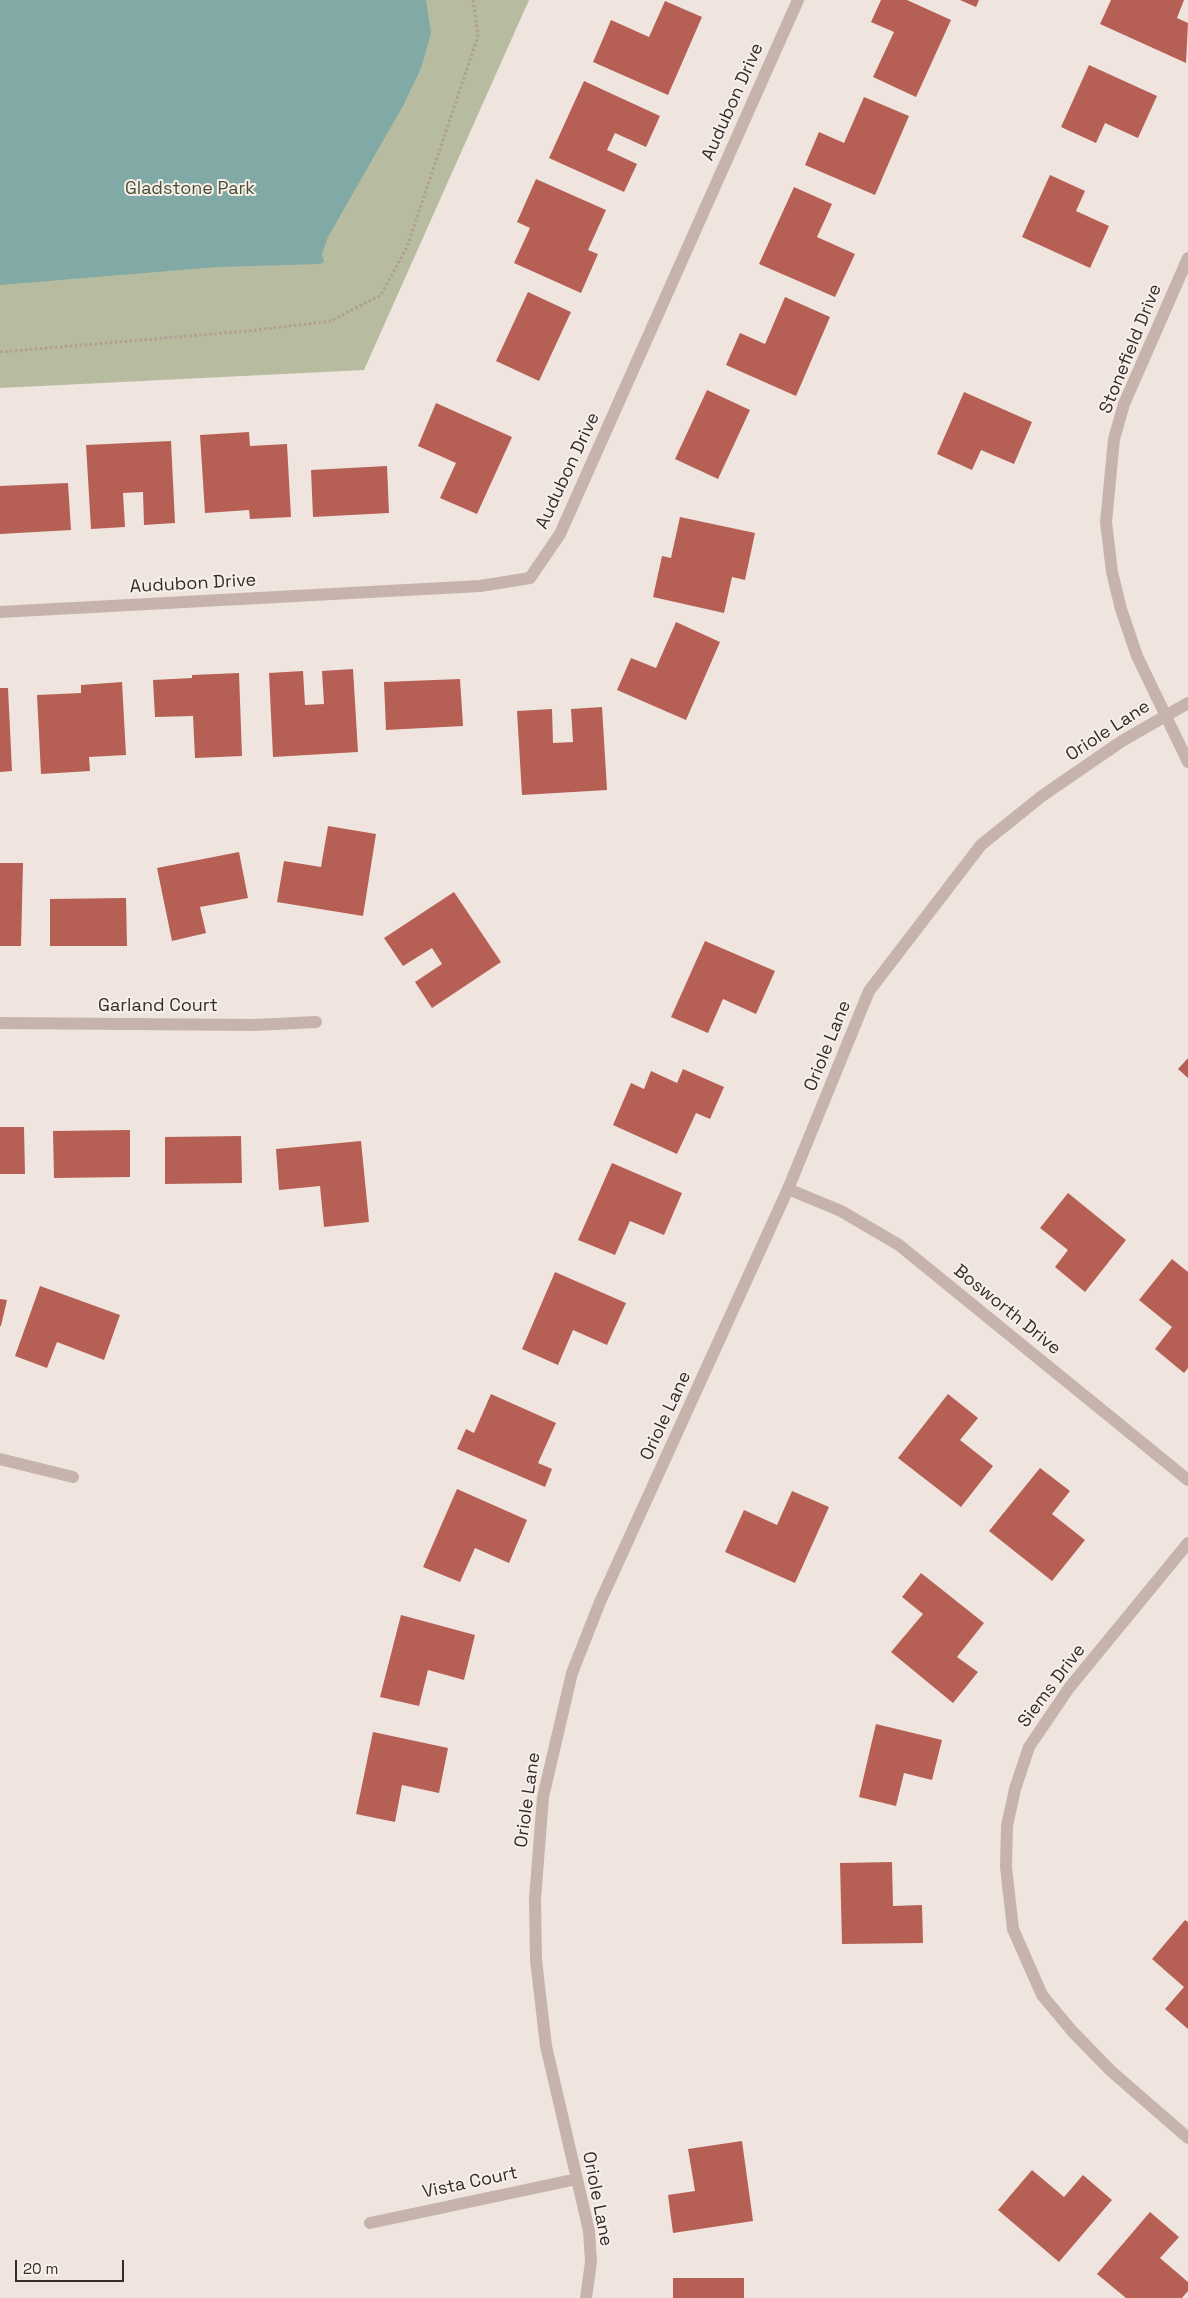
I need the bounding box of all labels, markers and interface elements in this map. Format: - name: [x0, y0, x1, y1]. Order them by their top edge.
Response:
- street label: Audubon Drive: [697, 40, 769, 164]
- park label: Gladstone Park: [125, 178, 255, 200]
- street label: Stonefield Drive: [1095, 281, 1167, 417]
- street label: Audubon Drive: [531, 409, 605, 533]
- street label: Audubon Drive: [129, 570, 257, 598]
- street label: Oriole Lane: [1062, 696, 1154, 766]
- street label: Garland Court: [98, 995, 218, 1017]
- street label: Oriole Lane: [800, 997, 856, 1095]
- street label: Bosworth Drive: [949, 1260, 1065, 1360]
- street label: Oriole Lane: [636, 1368, 696, 1464]
- street label: Siems Drive: [1014, 1640, 1090, 1732]
- street label: Oriole Lane: [511, 1751, 545, 1849]
- street label: Oriole Lane: [577, 2150, 617, 2248]
- street label: Vista Court: [420, 2162, 520, 2204]
- scale bar: [18, 2250, 126, 2282]
- text: 20 m: [23, 2259, 58, 2278]

